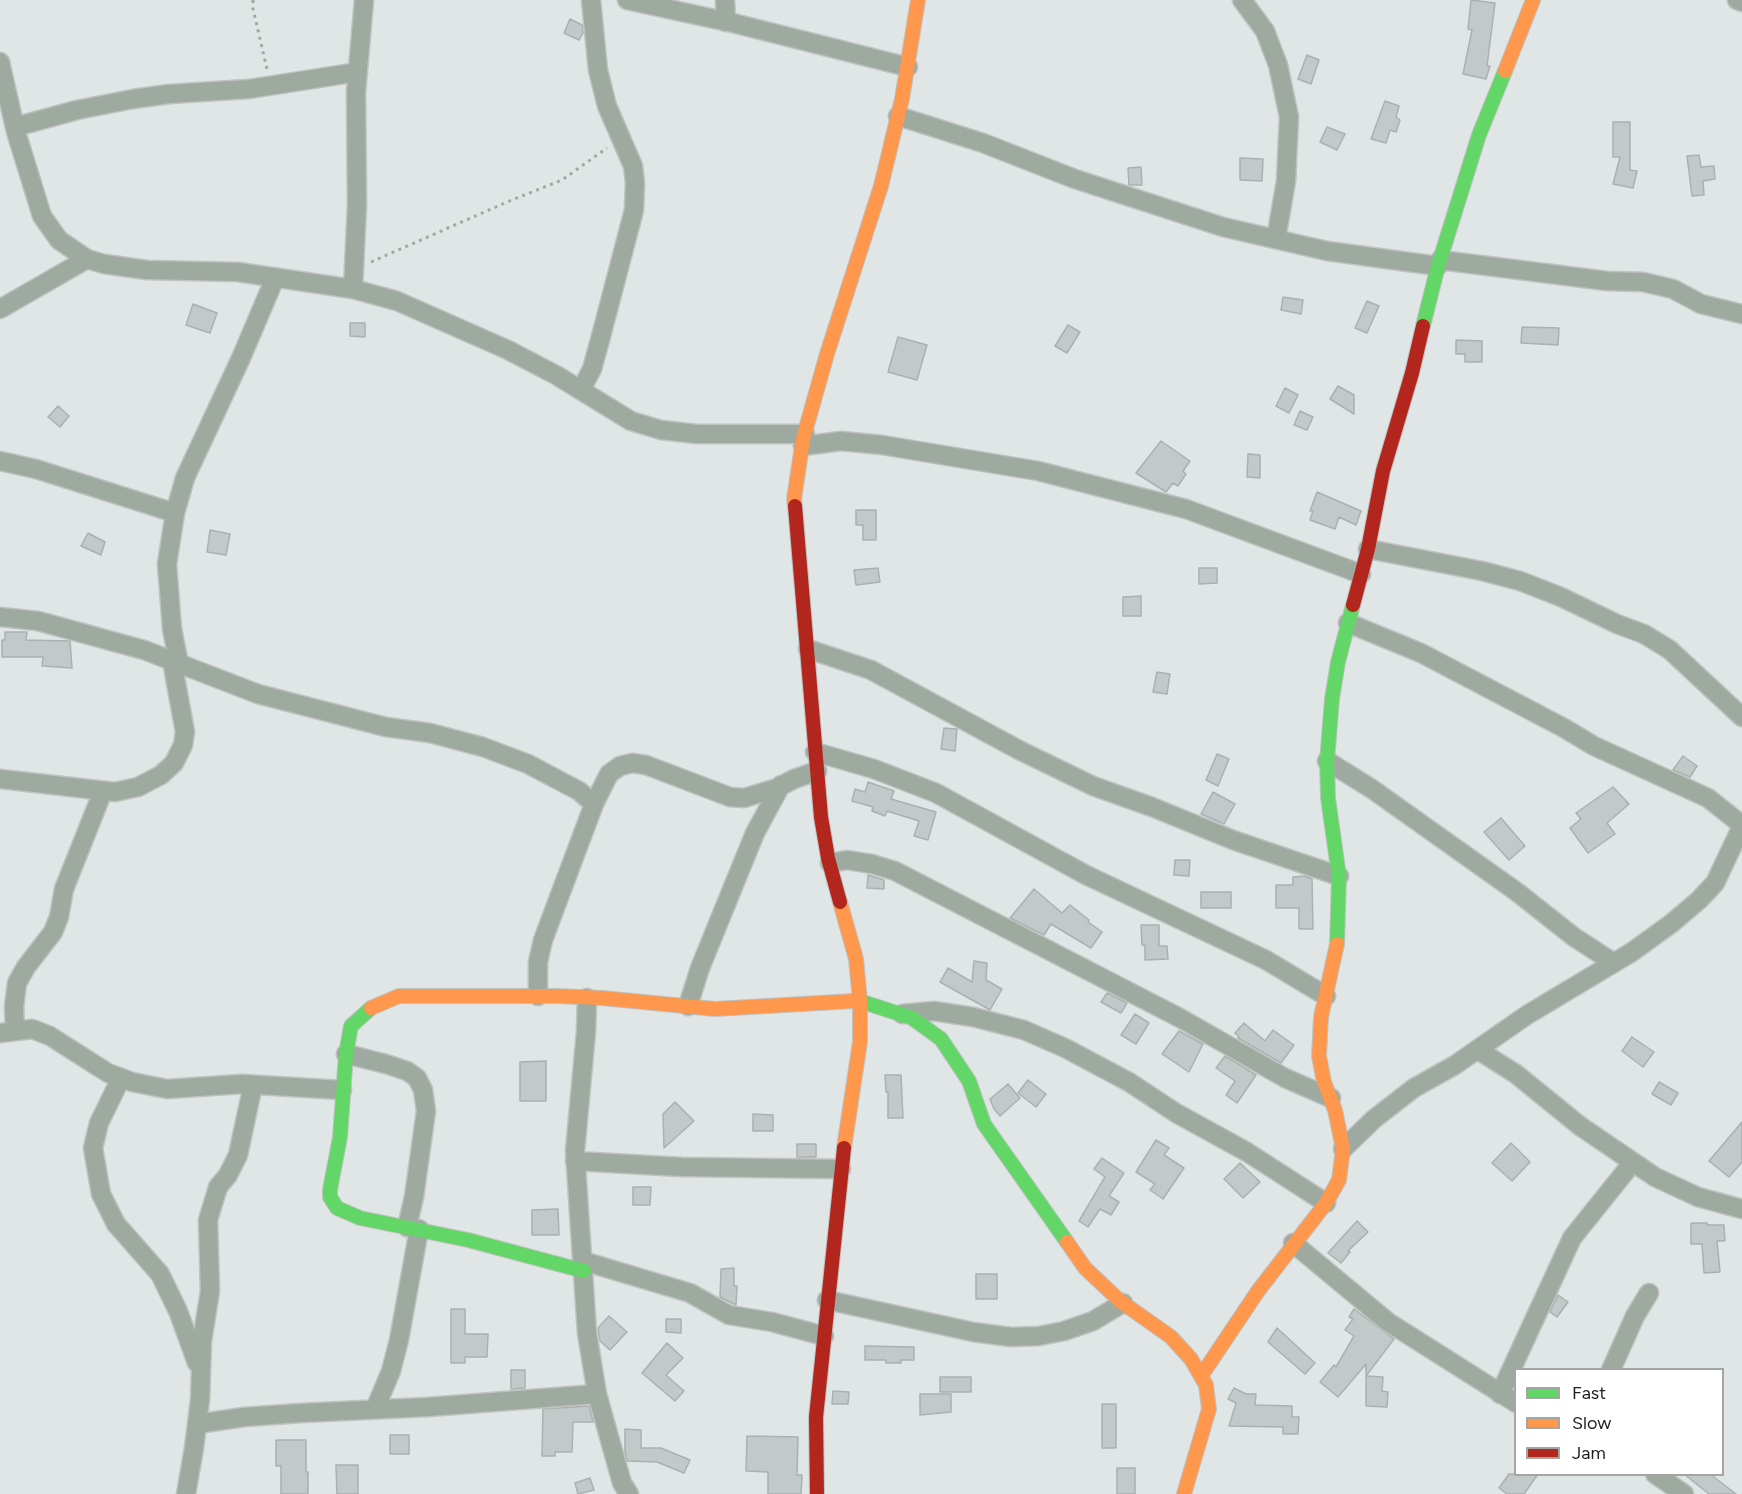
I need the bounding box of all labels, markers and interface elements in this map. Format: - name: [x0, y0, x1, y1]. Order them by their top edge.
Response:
- legend: [1514, 1368, 1724, 1476]
- text: Fast: [1572, 1382, 1606, 1404]
- text: Slow: [1572, 1412, 1611, 1434]
- text: Jam: [1572, 1442, 1606, 1464]

